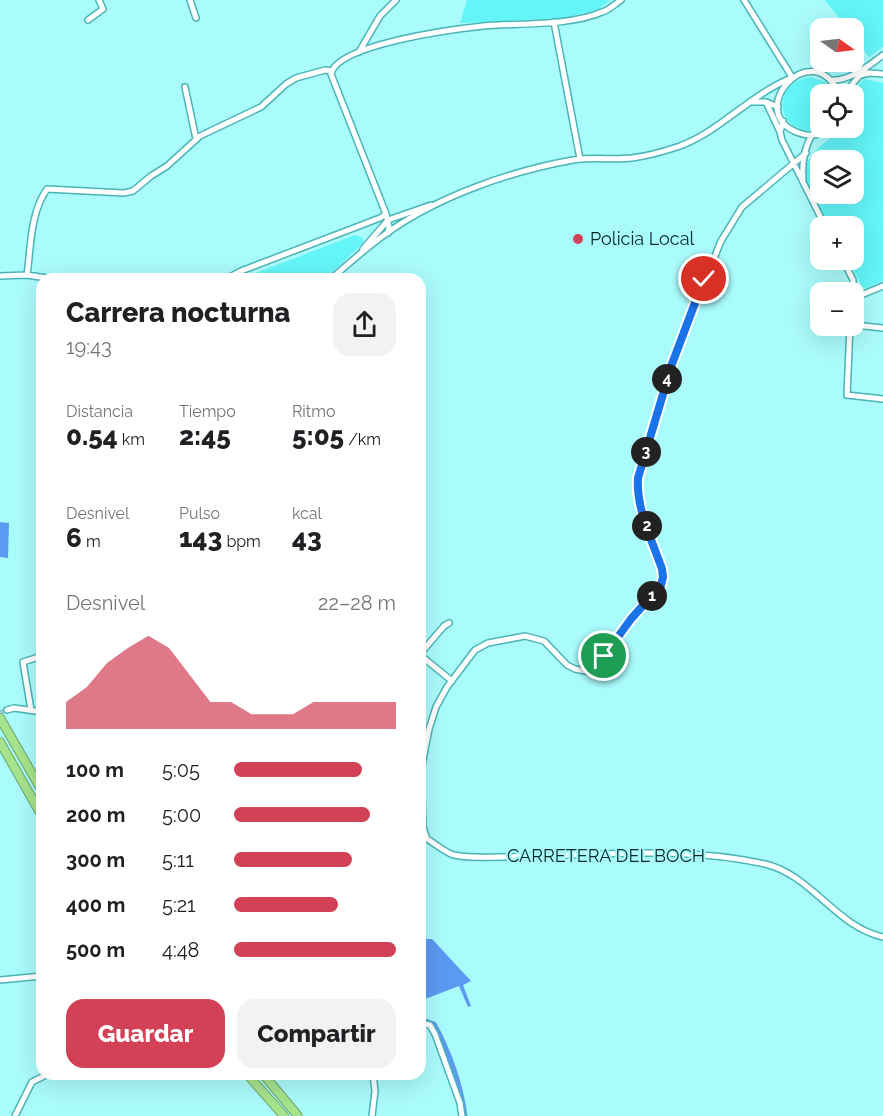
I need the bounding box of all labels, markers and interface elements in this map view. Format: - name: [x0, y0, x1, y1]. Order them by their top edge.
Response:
- north arrow: [810, 18, 864, 72]
- map controls: [810, 18, 864, 336]
- button: locate: [810, 84, 864, 138]
- button: layers: [810, 150, 864, 204]
- button: +: [810, 216, 864, 270]
- place label: Policia Local: [590, 228, 694, 249]
- marker: Policia Local: [571, 232, 585, 246]
- pin: [678, 253, 729, 304]
- icon: check: [687, 262, 720, 295]
- button: −: [810, 282, 864, 336]
- button: share: [333, 293, 396, 356]
- text: Carrera nocturna: [66, 297, 290, 328]
- text: 19:43: [66, 335, 112, 359]
- pin: 4: [652, 364, 682, 394]
- text: 4: [662, 369, 672, 388]
- text: Distancia: [66, 402, 133, 421]
- text: Tiempo: [179, 402, 236, 421]
- text: Ritmo: [292, 402, 335, 421]
- text: 0.54: [66, 421, 118, 451]
- text: 2:45: [179, 421, 231, 451]
- text: 5:05: [292, 421, 344, 451]
- text: km: [118, 430, 145, 449]
- text: /km: [344, 430, 381, 449]
- pin: 3: [631, 437, 661, 467]
- text: 3: [642, 442, 650, 461]
- text: Desnivel: [66, 504, 129, 523]
- text: Pulso: [179, 504, 220, 523]
- text: kcal: [292, 504, 322, 523]
- pin: 2: [632, 511, 662, 541]
- text: 2: [642, 516, 652, 535]
- text: 6: [66, 523, 82, 553]
- text: 143: [179, 523, 222, 553]
- text: 43: [292, 523, 322, 553]
- text: m: [82, 532, 101, 551]
- text: bpm: [222, 532, 261, 551]
- pin: 1: [637, 581, 667, 611]
- text: 1: [648, 586, 656, 605]
- text: Desnivel: [66, 591, 145, 615]
- text: 22–28 m: [318, 591, 396, 615]
- pin: [578, 630, 629, 681]
- icon: arrive: [587, 639, 620, 672]
- text: 100 m: [66, 758, 124, 782]
- text: 5:05: [162, 758, 200, 782]
- text: 200 m: [66, 803, 125, 827]
- text: 5:00: [162, 803, 201, 827]
- street label: CARRETERA DEL BOCH: [507, 845, 705, 866]
- text: 300 m: [66, 848, 125, 872]
- text: 5:11: [162, 848, 194, 872]
- text: 400 m: [66, 893, 125, 917]
- text: 5:21: [162, 893, 196, 917]
- text: 500 m: [66, 938, 125, 962]
- text: 4:48: [162, 938, 199, 962]
- button: Guardar: [66, 999, 225, 1068]
- button: Compartir: [237, 999, 396, 1068]

